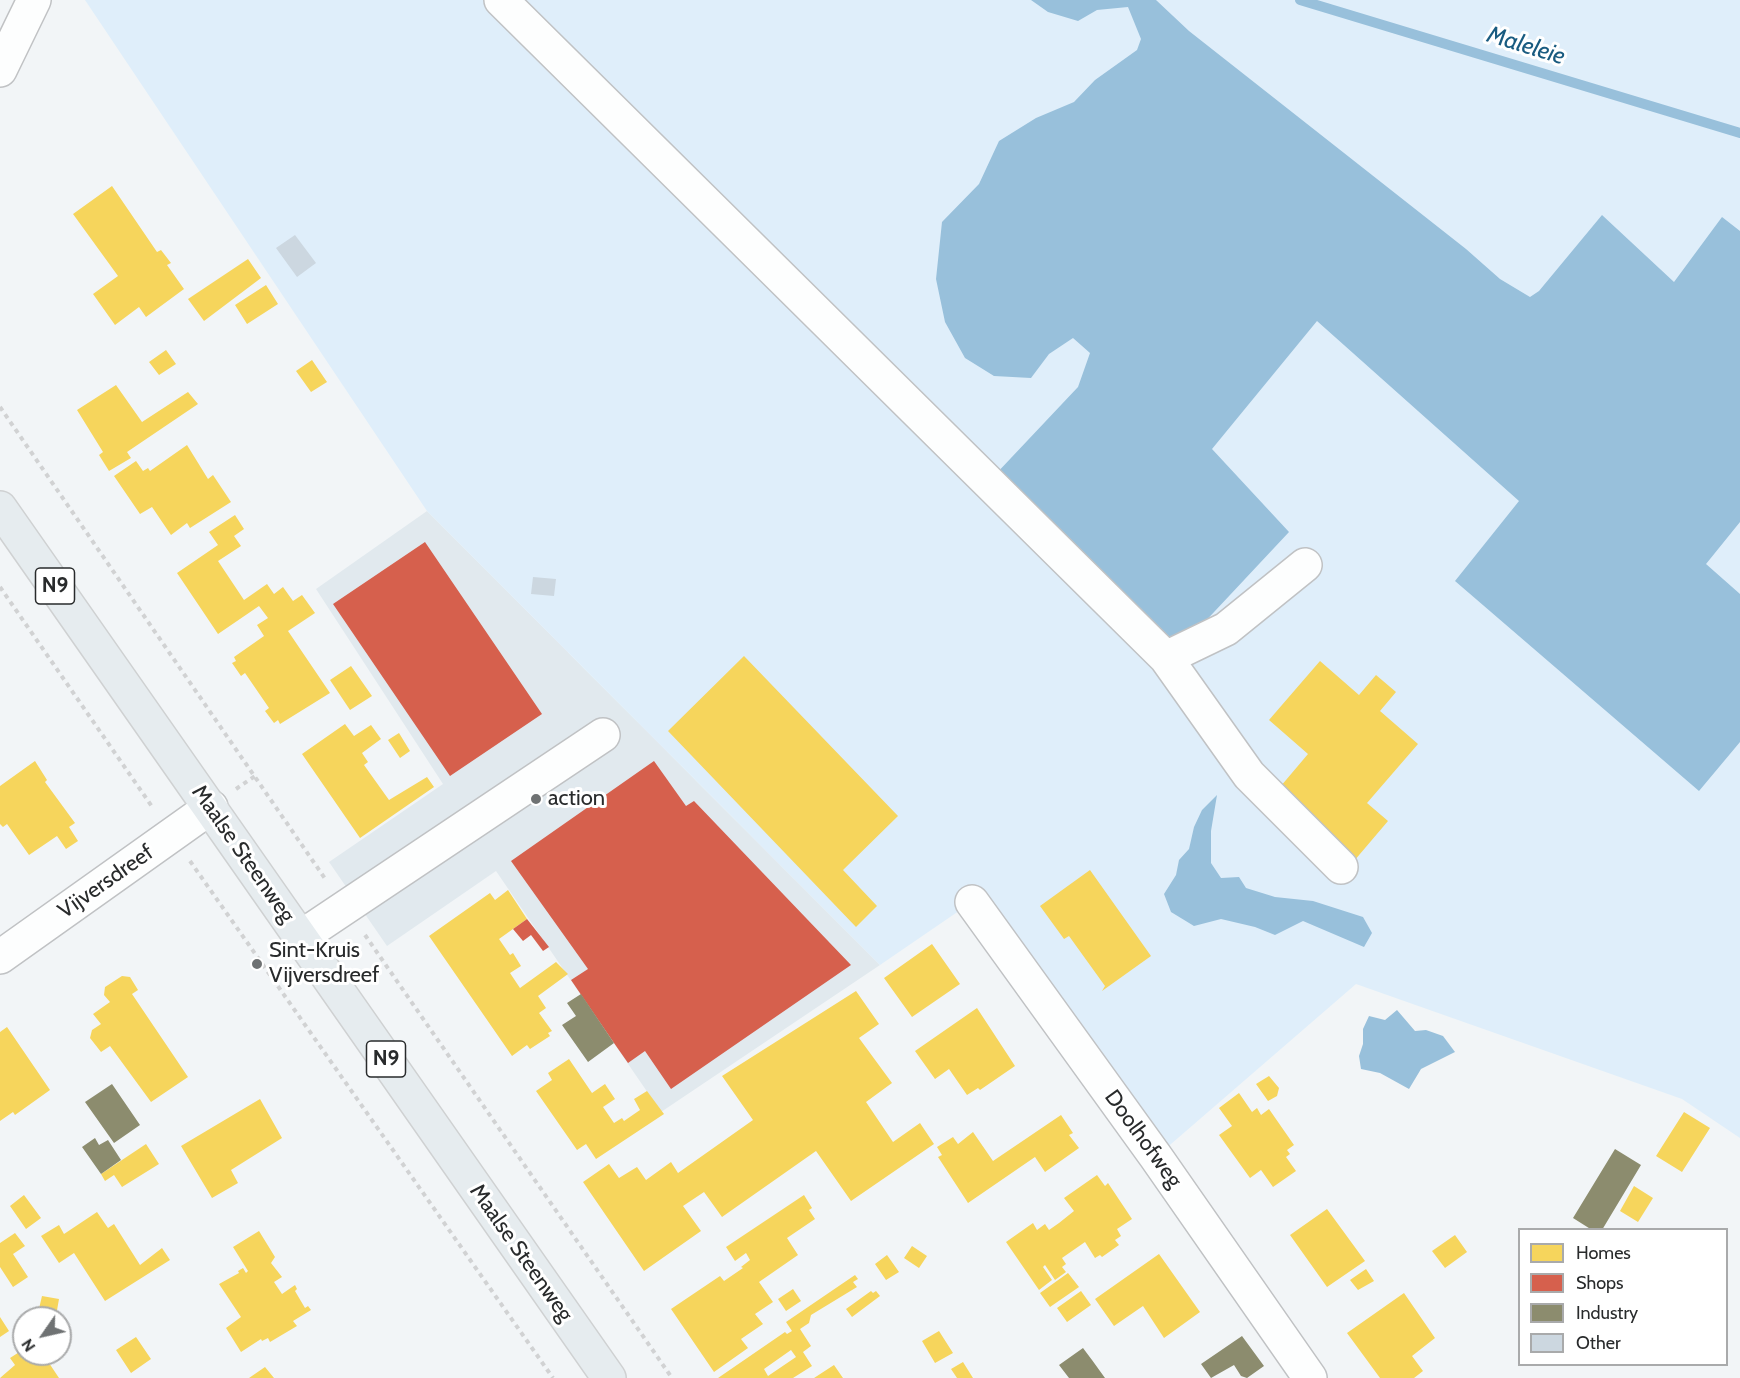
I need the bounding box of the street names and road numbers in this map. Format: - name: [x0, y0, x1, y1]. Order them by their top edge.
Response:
- road number: N9: [36, 568, 74, 604]
- street label: Maalse Steenweg: [186, 780, 300, 928]
- street label: Vijversdreef: [53, 840, 159, 924]
- road number: N9: [366, 1041, 406, 1077]
- street label: Doolhofweg: [1099, 1085, 1187, 1193]
- street label: Maalse Steenweg: [464, 1179, 578, 1327]

